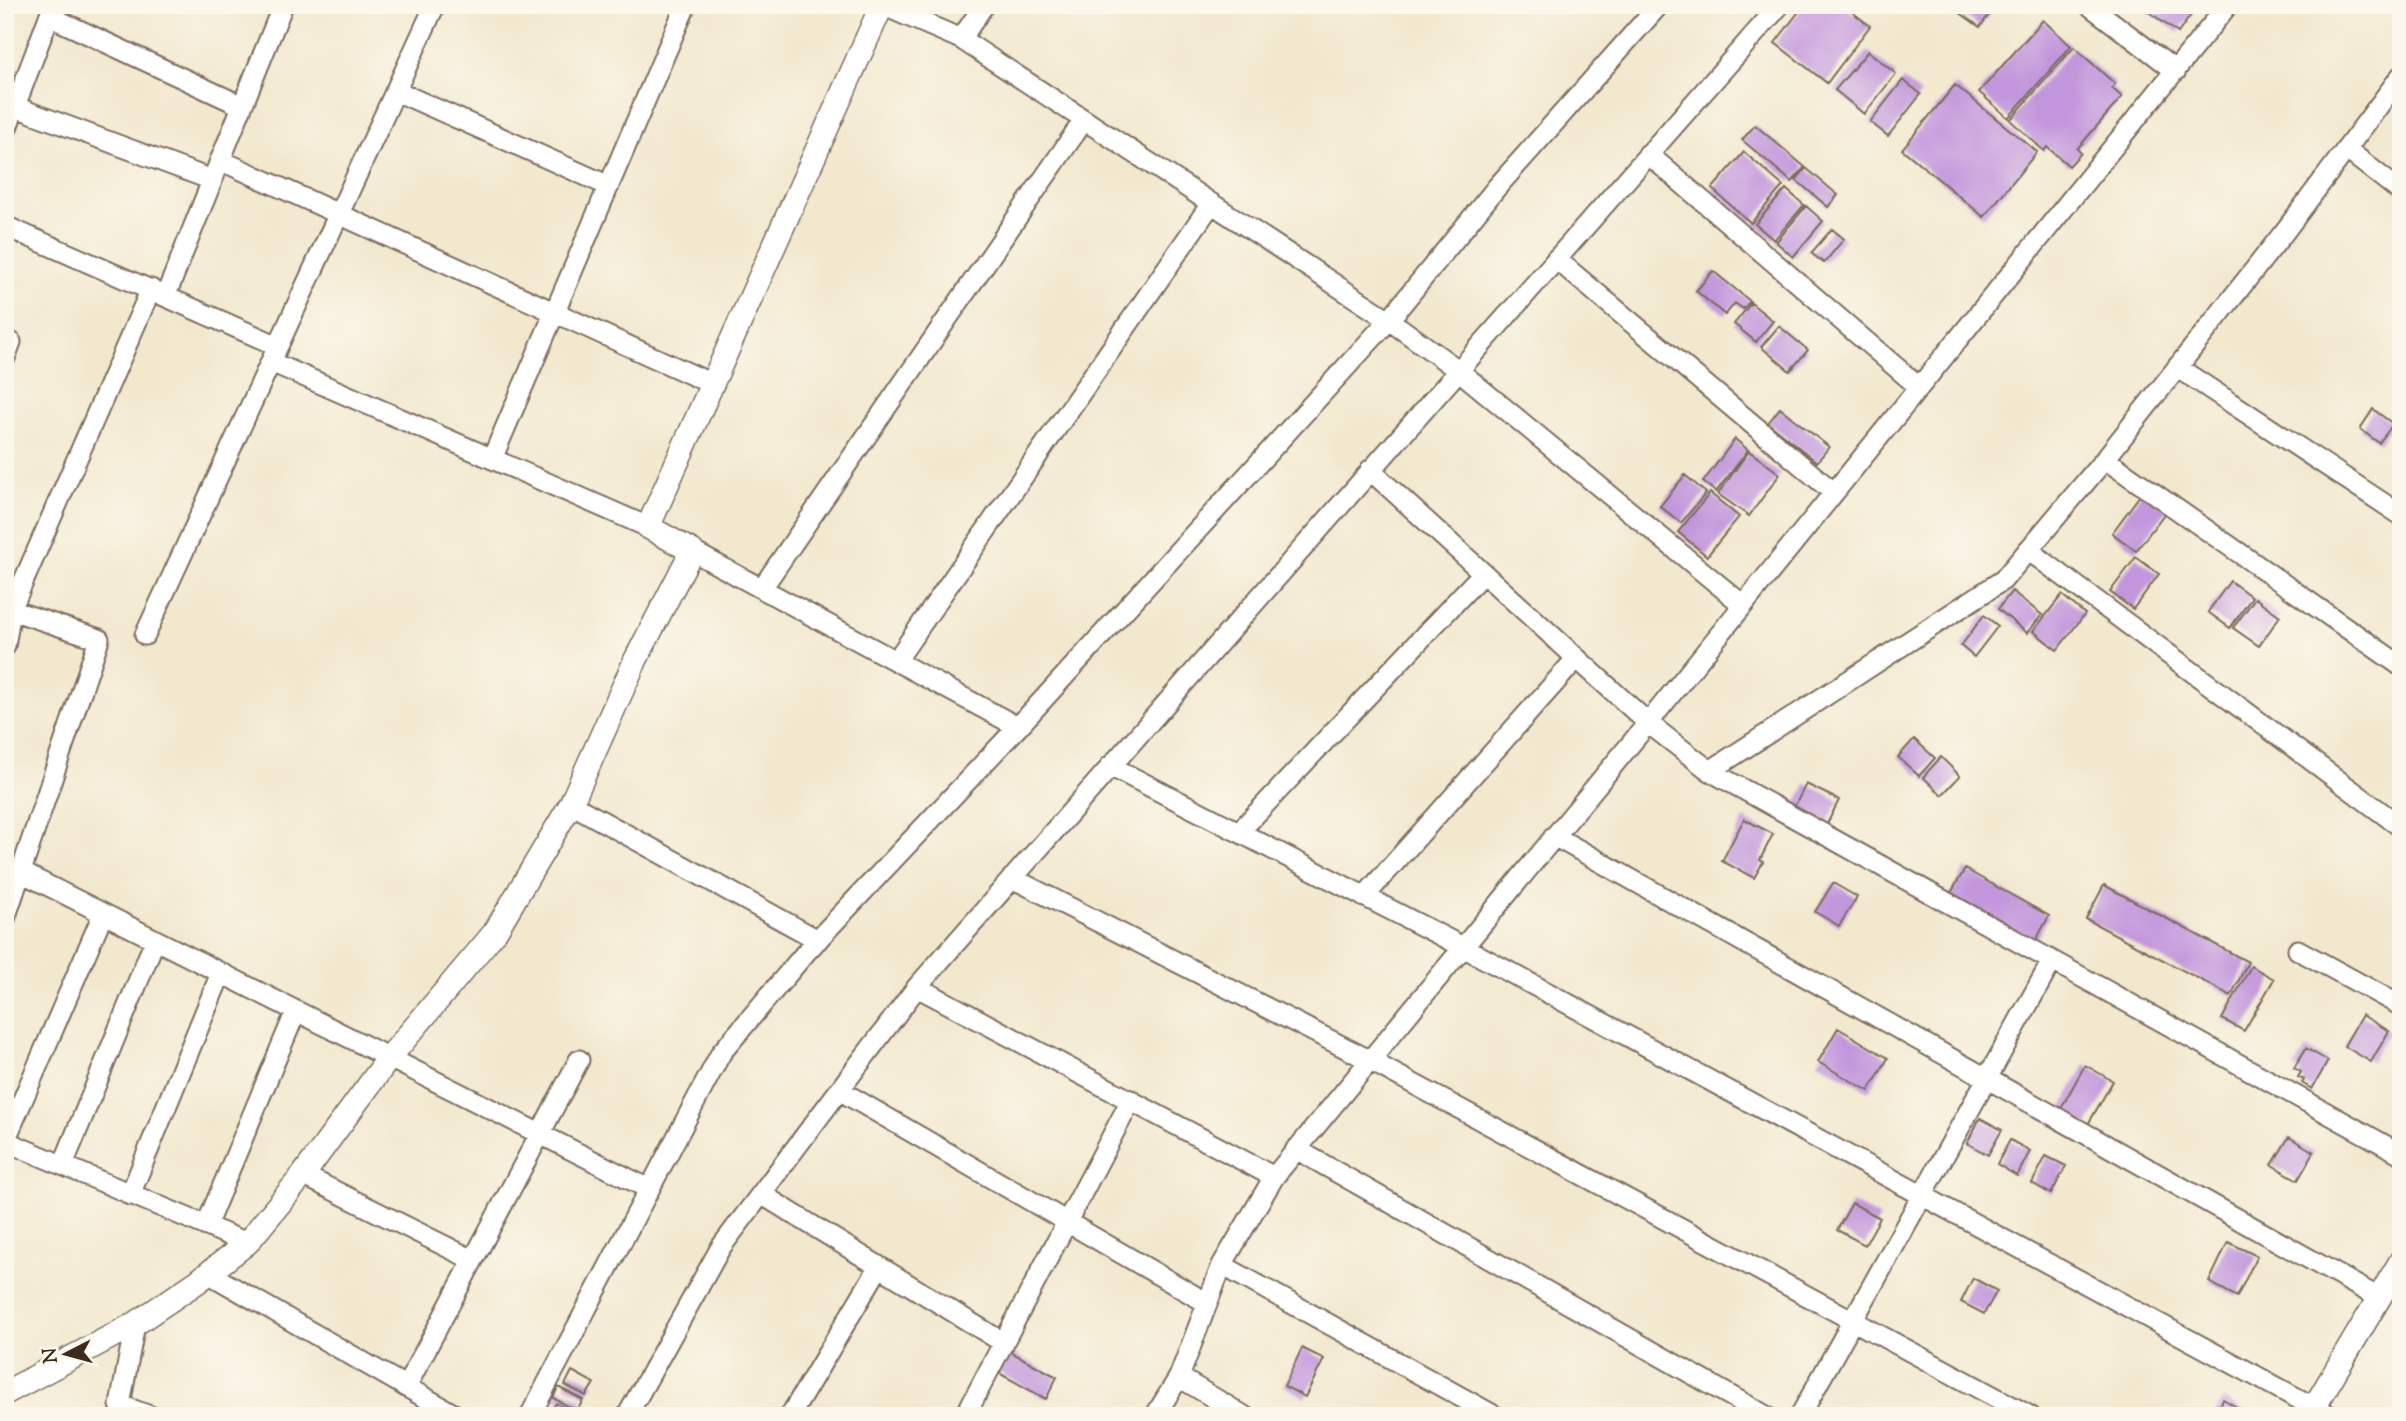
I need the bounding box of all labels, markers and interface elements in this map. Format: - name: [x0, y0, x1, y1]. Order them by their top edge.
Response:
- north arrow: [32, 1320, 102, 1390]
- text: N: [37, 1347, 66, 1364]

